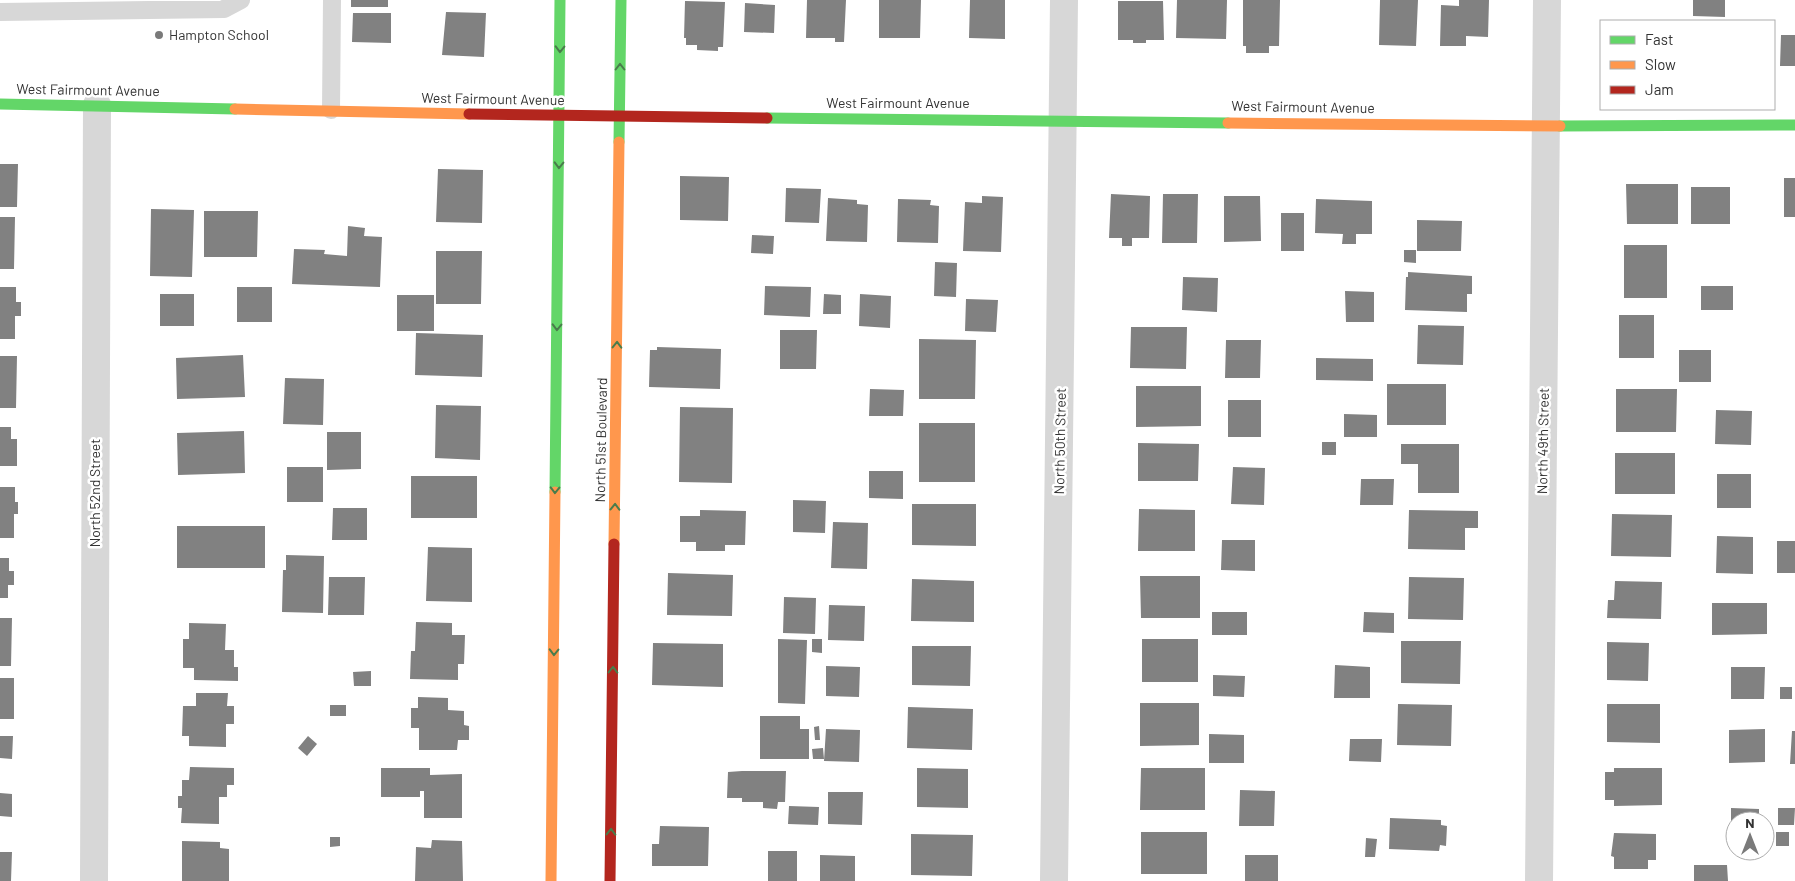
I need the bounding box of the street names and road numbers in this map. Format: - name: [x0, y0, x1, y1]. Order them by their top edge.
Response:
- street label: West Fairmount Avenue: [16, 80, 160, 99]
- street label: West Fairmount Avenue: [421, 89, 565, 108]
- street label: West Fairmount Avenue: [826, 94, 970, 111]
- street label: West Fairmount Avenue: [1231, 97, 1375, 116]
- street label: North 51st Boulevard: [591, 377, 610, 503]
- street label: North 50th Street: [1050, 388, 1069, 494]
- street label: North 49th Street: [1533, 388, 1552, 494]
- street label: North 52nd Street: [86, 439, 103, 547]

